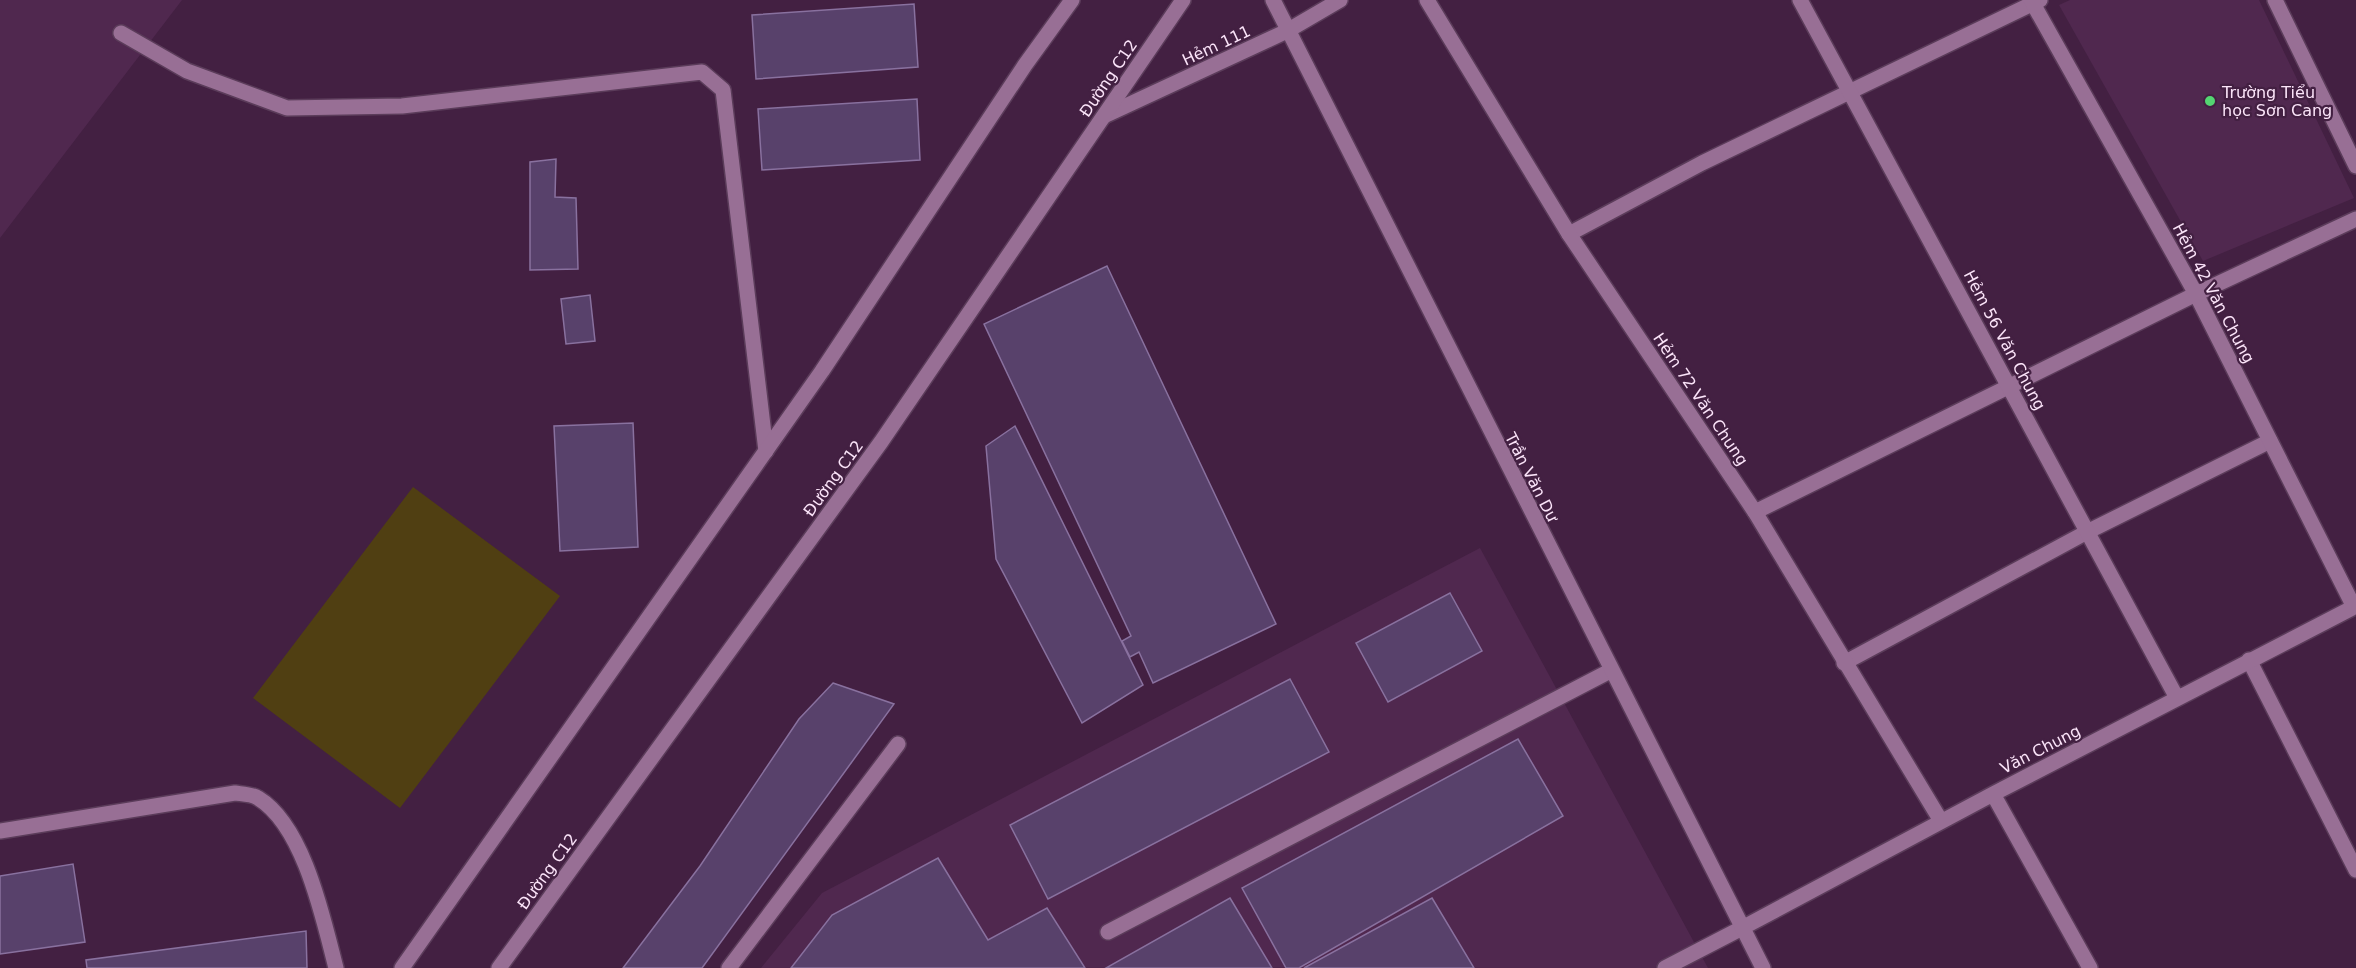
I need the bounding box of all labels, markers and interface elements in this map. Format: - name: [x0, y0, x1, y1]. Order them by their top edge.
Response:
- street label: Hẻm 111: [1179, 21, 1253, 70]
- street label: Đường C12: [1076, 36, 1141, 121]
- place label: Trường Tiểu học Sơn Cang: [2221, 83, 2332, 120]
- marker: Trường Tiểu học Sơn Cang: [2203, 94, 2217, 108]
- street label: Hẻm 42 Văn Chung: [2169, 220, 2258, 366]
- street label: Hẻm 56 Văn Chung: [1960, 267, 2049, 413]
- street label: Hẻm 72 Văn Chung: [1649, 329, 1752, 469]
- street label: Trần Văn Dư: [1501, 429, 1563, 526]
- street label: Đường C12: [799, 437, 867, 520]
- street label: Văn Chung: [1997, 721, 2084, 778]
- street label: Đường C12: [513, 830, 581, 913]

